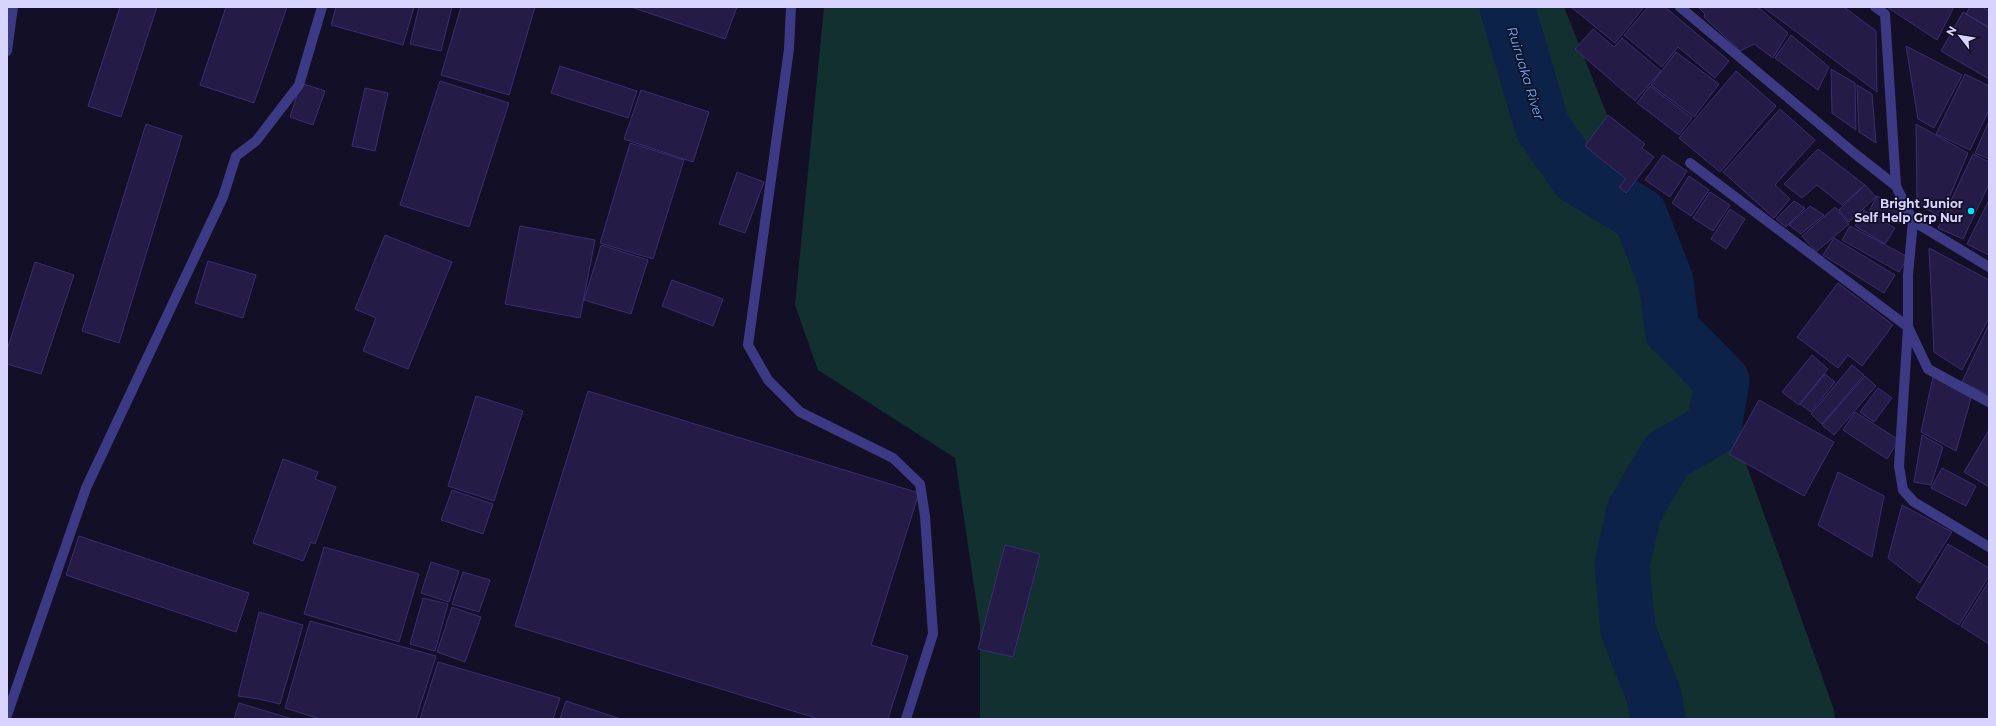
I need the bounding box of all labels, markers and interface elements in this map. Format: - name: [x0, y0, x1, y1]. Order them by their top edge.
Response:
- north arrow: [1940, 16, 1980, 56]
- text: N: [1943, 23, 1960, 38]
- water label: Ruiruaka River: [1504, 24, 1548, 122]
- place label: Bright Junior Self Help Grp Nur: [1854, 196, 1963, 225]
- marker: Bright Junior Self Help Grp Nur: [1966, 206, 1976, 216]

